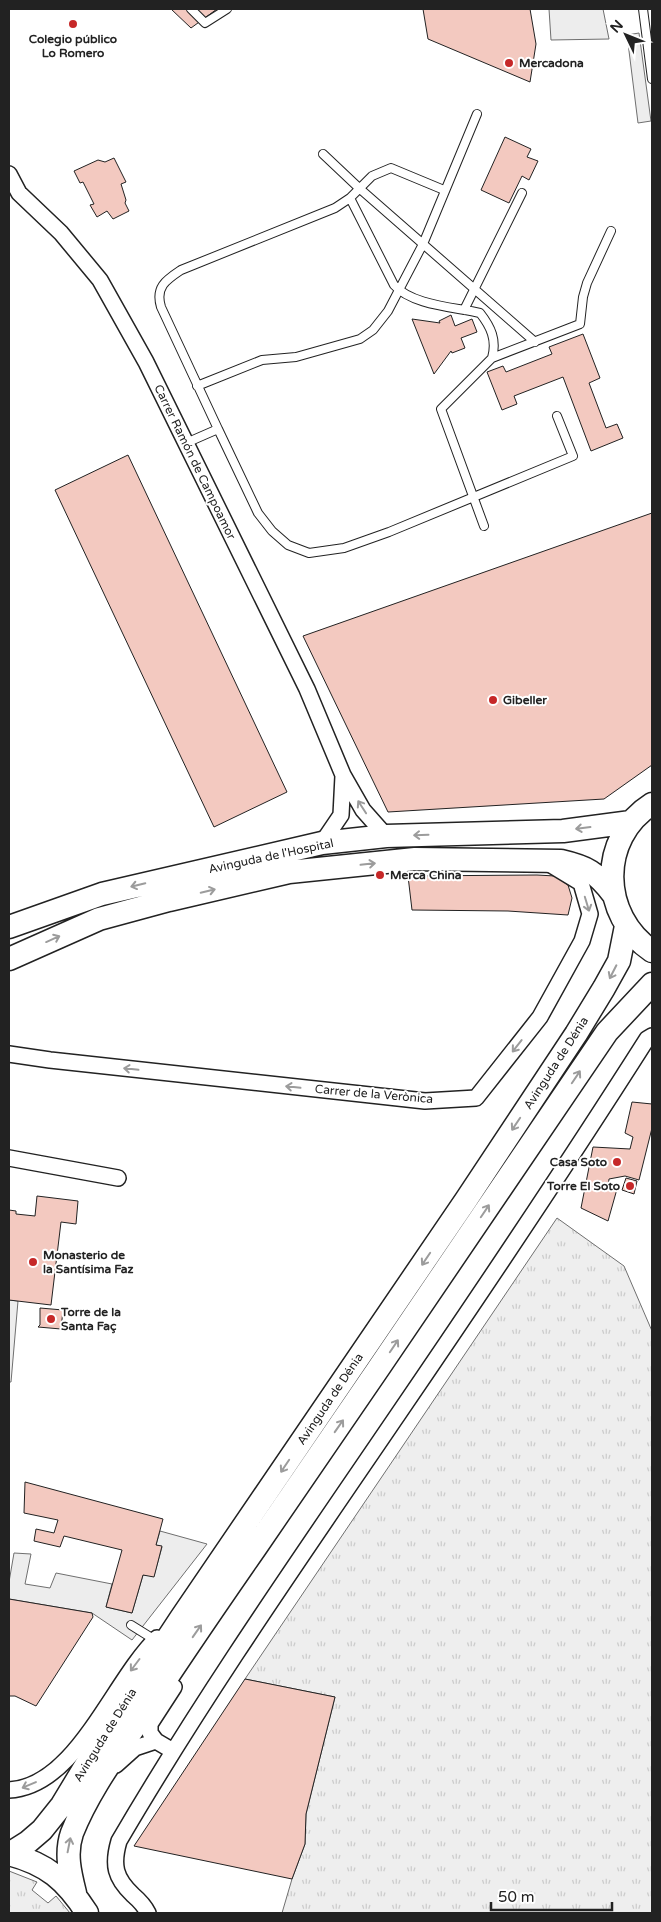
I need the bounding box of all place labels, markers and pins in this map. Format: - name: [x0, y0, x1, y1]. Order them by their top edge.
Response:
- marker: Colegio público Lo Romero: [67, 18, 79, 30]
- place label: Colegio público Lo Romero: [29, 32, 117, 60]
- place label: Mercadona: [519, 56, 584, 70]
- marker: Mercadona: [503, 57, 515, 69]
- place label: Gibeller: [503, 693, 547, 707]
- marker: Gibeller: [487, 694, 499, 706]
- place label: Merca China: [390, 868, 462, 882]
- marker: Merca China: [374, 869, 386, 881]
- place label: Casa Soto: [550, 1155, 607, 1169]
- marker: Casa Soto: [611, 1156, 623, 1168]
- place label: Torre El Soto: [546, 1179, 620, 1193]
- marker: Torre El Soto: [624, 1180, 636, 1192]
- place label: Monasterio de la Santísima Faz: [43, 1248, 133, 1276]
- marker: Monasterio de la Santísima Faz: [27, 1256, 39, 1268]
- place label: Torre de la Santa Faç: [60, 1305, 121, 1334]
- marker: Torre de la Santa Faç: [45, 1313, 57, 1325]

